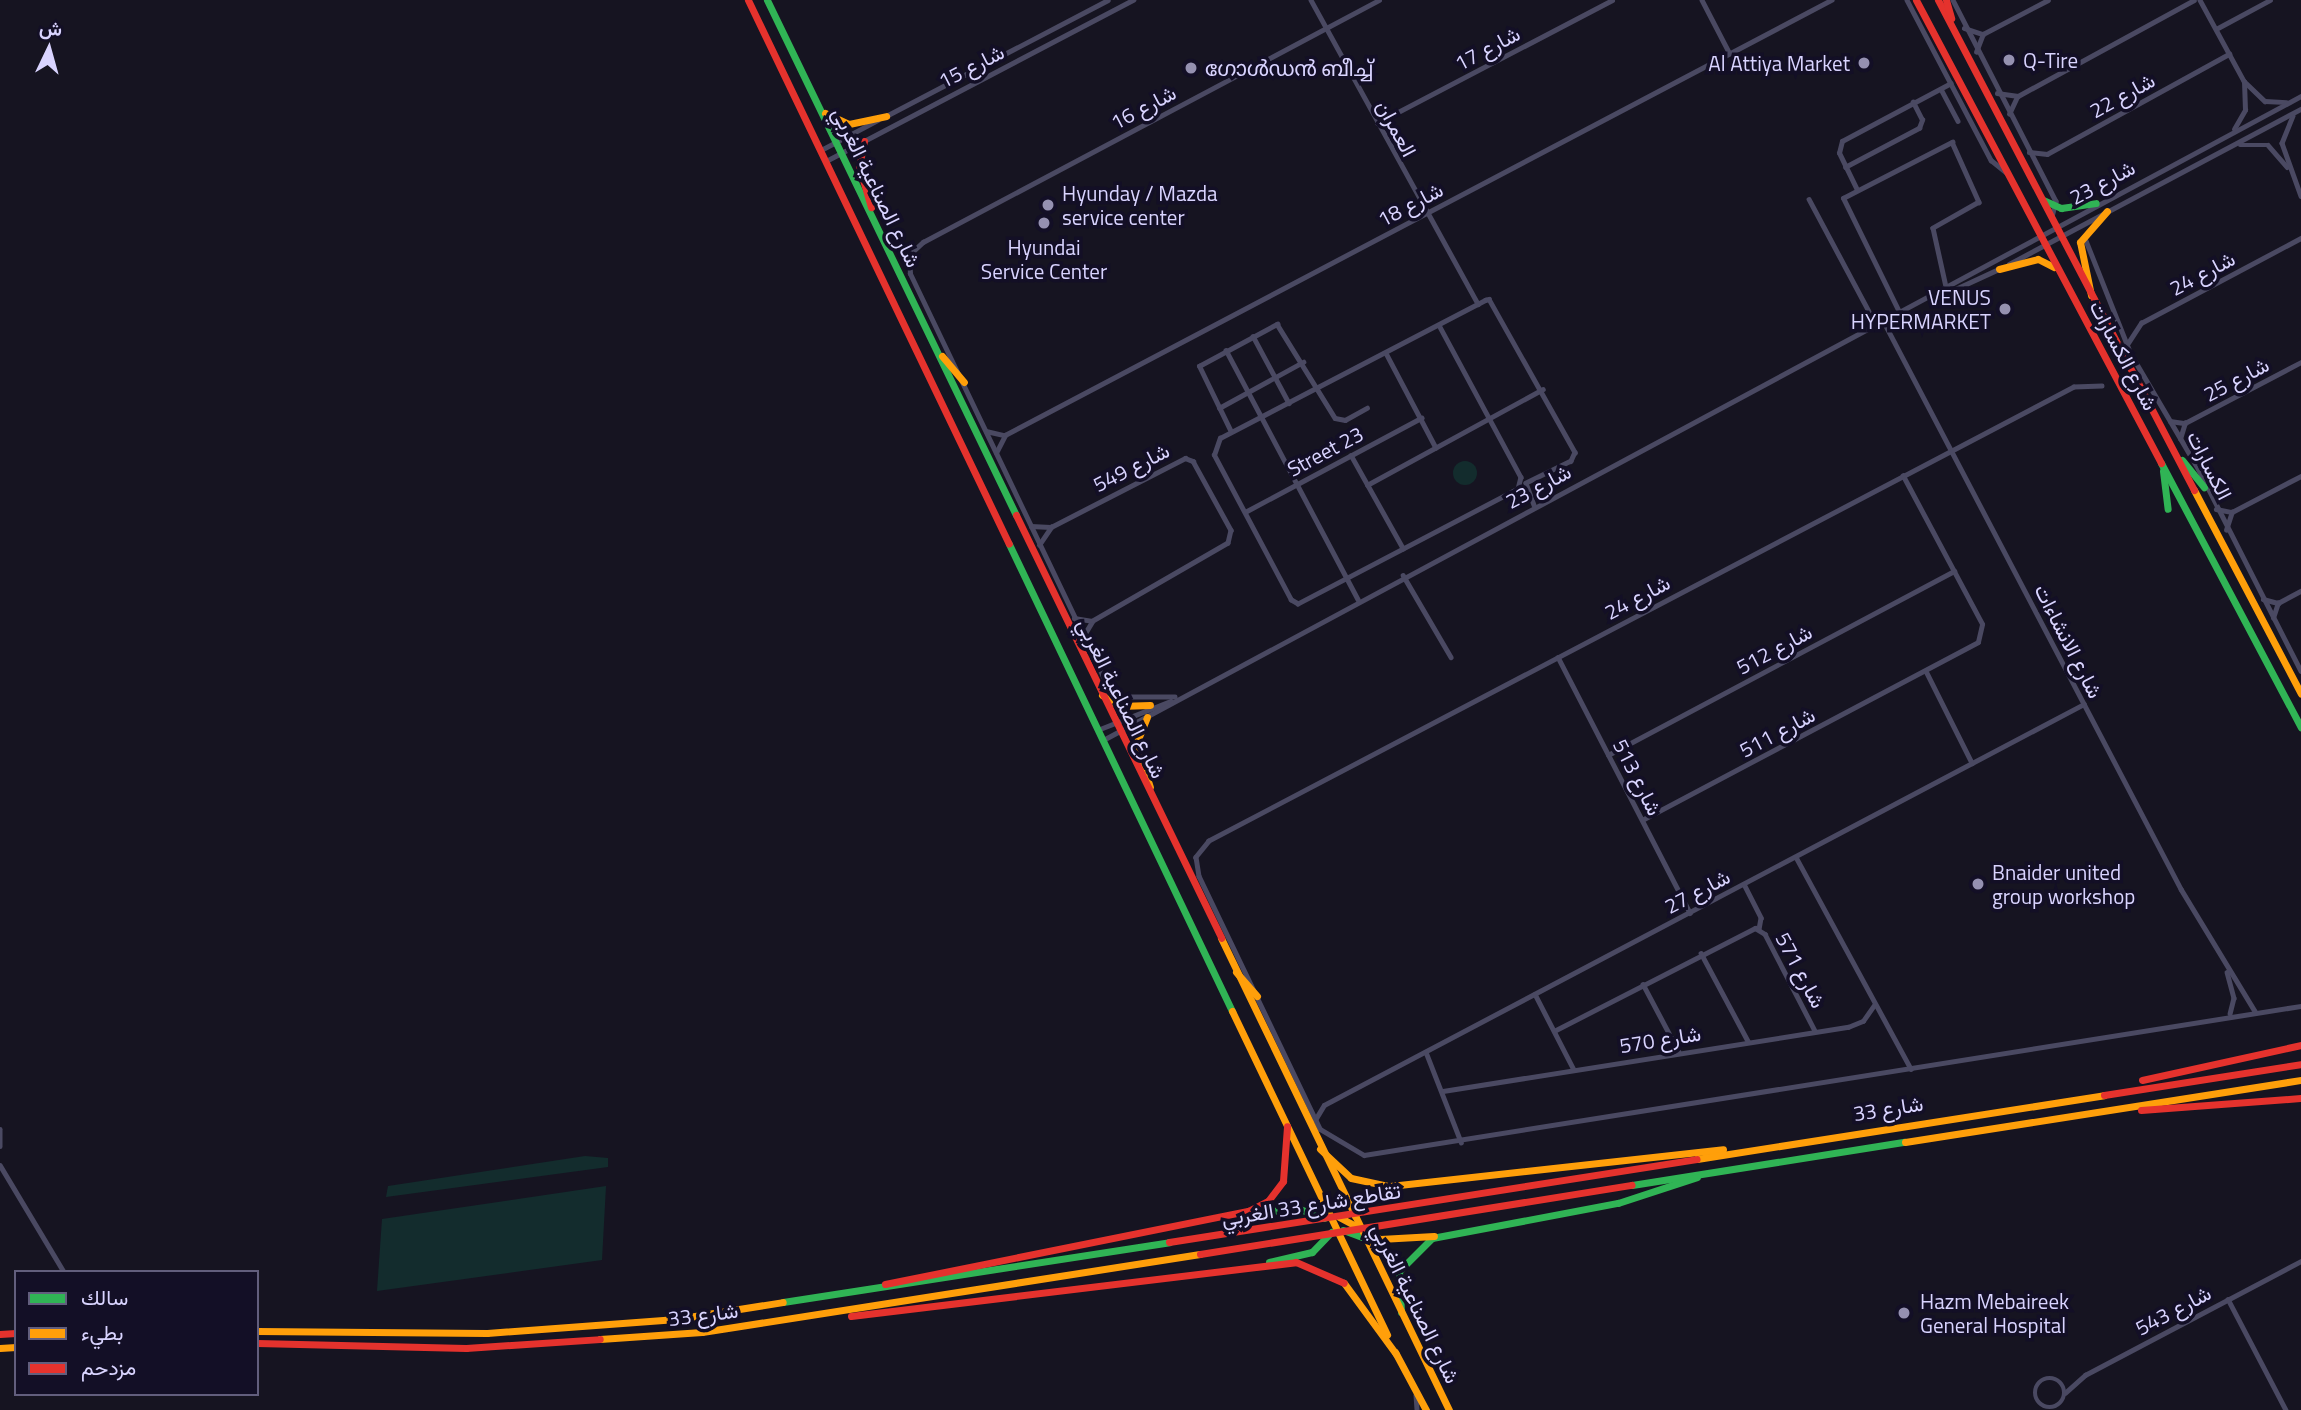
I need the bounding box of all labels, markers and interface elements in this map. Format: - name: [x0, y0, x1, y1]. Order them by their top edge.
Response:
- text: ش: [38, 12, 64, 43]
- north arrow: [14, 14, 84, 84]
- street label: شارع 17: [1450, 20, 1524, 76]
- street label: شارع 15: [934, 39, 1008, 93]
- place label: Q-Tire: [2023, 47, 2078, 73]
- place label: Al Attiya Market: [1708, 50, 1850, 76]
- marker: Q-Tire: [2001, 52, 2017, 68]
- place label: ഗോൾഡൻ ബീച്ച്: [1205, 55, 1373, 81]
- marker: Al Attiya Market: [1856, 55, 1872, 71]
- marker: ഗോൾഡൻ ബീച്ച്: [1183, 60, 1199, 76]
- street label: شارع 22: [2085, 67, 2159, 123]
- street label: شارع 16: [1106, 79, 1180, 135]
- street label: العمران: [1372, 95, 1422, 161]
- street label: شارع الصناعية الغربي: [827, 103, 927, 271]
- street label: شارع 23: [2065, 154, 2139, 210]
- street label: شارع 18: [1373, 176, 1447, 232]
- place label: Hyunday / Mazda service center: [1062, 180, 1218, 230]
- marker: Hyunday / Mazda service center: [1040, 197, 1056, 213]
- marker: Hyundai Service Center: [1036, 215, 1052, 231]
- place label: Hyundai Service Center: [981, 234, 1107, 284]
- street label: شارع 24: [2165, 245, 2239, 301]
- place label: VENUS HYPERMARKET: [1851, 284, 1991, 334]
- street label: شارع الكسارات: [2085, 296, 2163, 414]
- marker: VENUS HYPERMARKET: [1997, 301, 2013, 317]
- street label: شارع 25: [2199, 351, 2273, 407]
- street label: Street 23: [1283, 421, 1367, 481]
- street label: الكسارات: [2182, 426, 2238, 504]
- street label: شارع 549: [1089, 437, 1173, 497]
- street label: شارع 23: [1501, 458, 1575, 514]
- street label: شارع 24: [1600, 569, 1674, 625]
- street label: شارع الانشاءات: [2029, 580, 2109, 702]
- street label: شارع الصناعية الغربي: [1072, 614, 1172, 782]
- street label: شارع 512: [1732, 619, 1816, 679]
- street label: شارع 511: [1735, 702, 1819, 762]
- street label: شارع 513: [1608, 735, 1668, 819]
- place label: Bnaider united group workshop: [1992, 859, 2135, 909]
- street label: شارع 27: [1660, 863, 1734, 919]
- marker: Bnaider united group workshop: [1970, 876, 1986, 892]
- street label: شارع 571: [1771, 928, 1831, 1012]
- street label: شارع 570: [1617, 1020, 1703, 1058]
- street label: شارع 33: [1851, 1090, 1925, 1126]
- street label: تقاطع شارع 33 الغربي: [1220, 1177, 1402, 1231]
- street label: شارع الصناعية الغربي: [1366, 1219, 1466, 1387]
- legend: [14, 1270, 259, 1396]
- street label: شارع 543: [2131, 1280, 2215, 1340]
- text: سالك: [81, 1281, 128, 1313]
- place label: Hazm Mebaireek General Hospital: [1920, 1288, 2069, 1338]
- street label: شارع 33: [667, 1297, 739, 1331]
- marker: Hazm Mebaireek General Hospital: [1894, 1303, 1914, 1323]
- text: بطيء: [81, 1316, 124, 1348]
- text: مزدحم: [81, 1351, 136, 1383]

